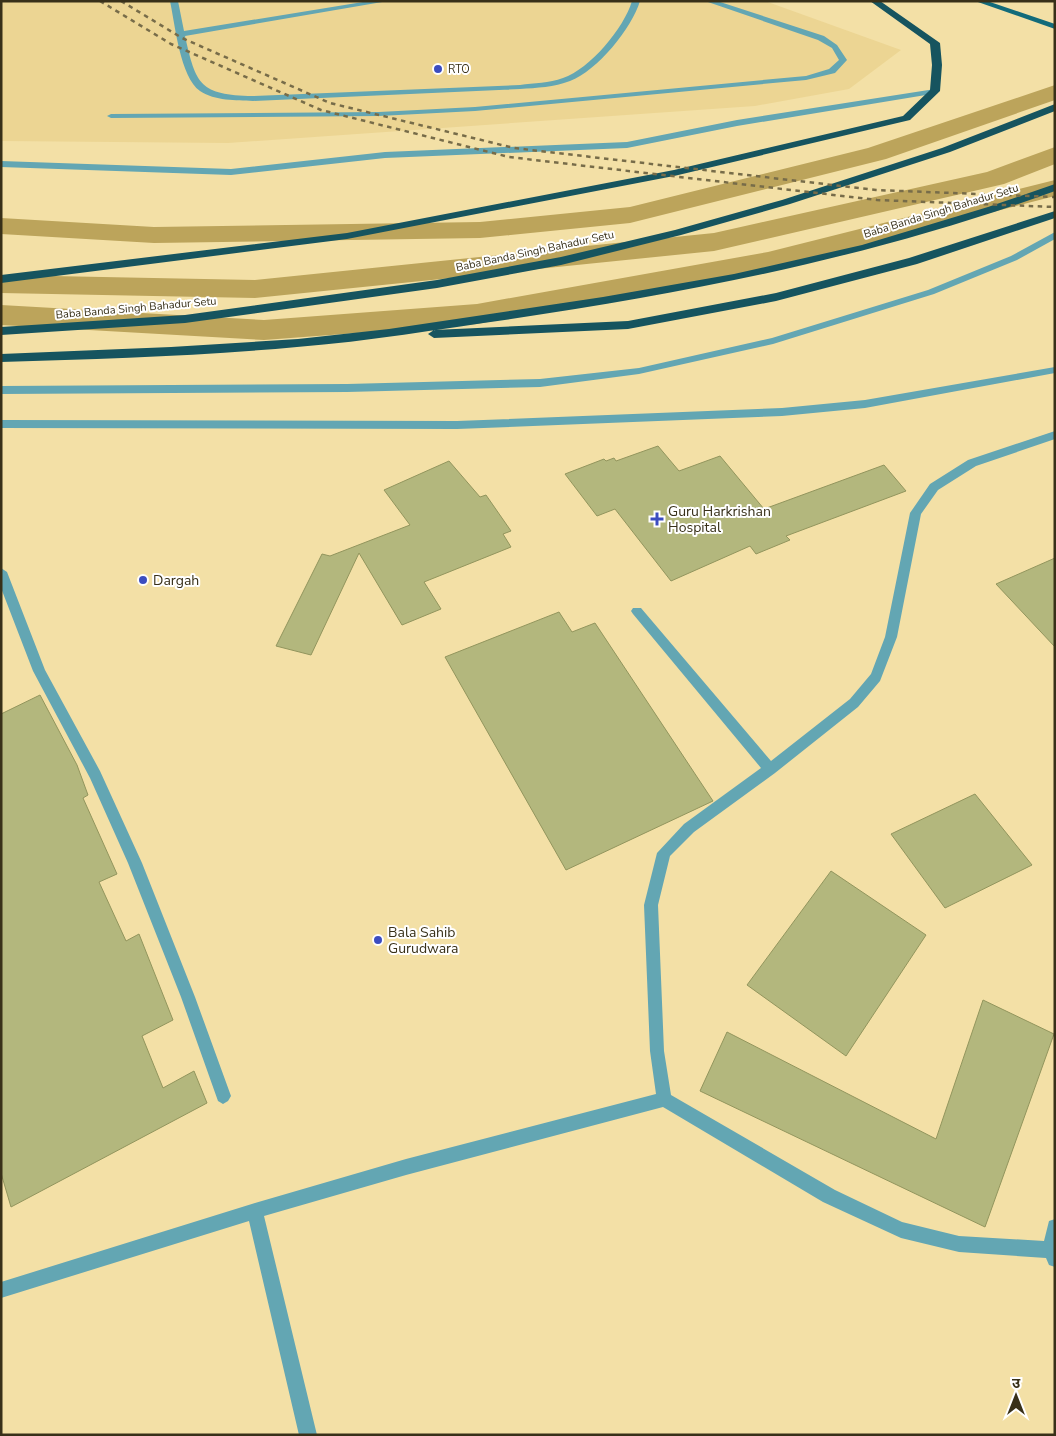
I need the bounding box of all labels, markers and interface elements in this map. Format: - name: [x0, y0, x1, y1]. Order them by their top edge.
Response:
- place label: RTO: [448, 62, 470, 77]
- marker: RTO: [432, 63, 444, 75]
- street label: Baba Banda Singh Bahadur Setu: [862, 180, 1020, 242]
- street label: Baba Banda Singh Bahadur Setu: [455, 227, 615, 275]
- street label: Baba Banda Singh Bahadur Setu: [55, 293, 217, 323]
- place label: Guru Harkrishan Hospital: [668, 502, 771, 537]
- marker: Guru Harkrishan Hospital: [650, 512, 664, 526]
- place label: Dargah: [153, 571, 199, 590]
- marker: Dargah: [137, 574, 149, 586]
- place label: Bala Sahib Gurudwara: [388, 923, 458, 958]
- marker: Bala Sahib Gurudwara: [372, 934, 384, 946]
- north arrow: [991, 1371, 1041, 1421]
- text: उ: [1012, 1374, 1021, 1393]

